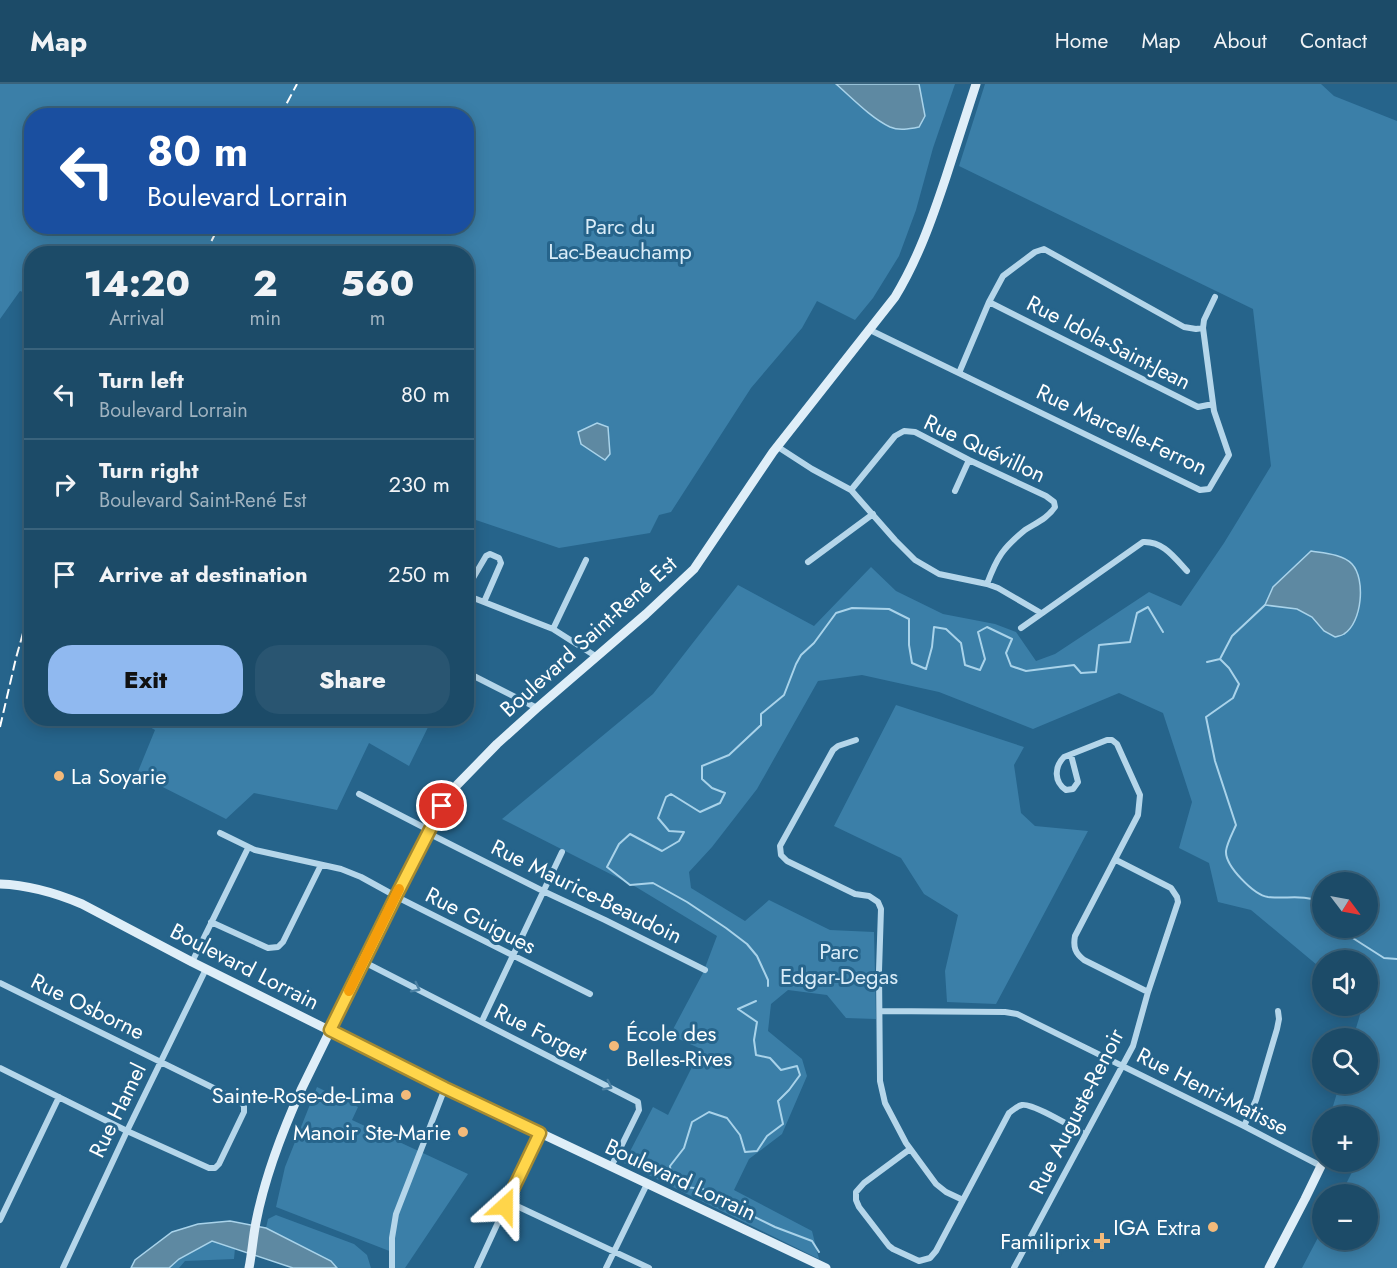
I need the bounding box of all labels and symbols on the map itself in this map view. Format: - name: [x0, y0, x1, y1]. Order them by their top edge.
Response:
- park label: Parc du Lac-Beauchamp: [548, 210, 692, 267]
- street label: Rue Idola-Saint-Jean: [1021, 287, 1197, 397]
- street label: Rue Marcelle-Ferron: [1031, 375, 1213, 483]
- street label: Rue Quévillon: [919, 406, 1051, 490]
- street label: Boulevard Saint-René Est: [493, 547, 684, 724]
- place label: La Soyarie: [71, 760, 167, 792]
- marker: La Soyarie: [52, 769, 66, 783]
- pin: [416, 780, 467, 831]
- street label: Rue Maurice-Beaudoin: [486, 831, 688, 951]
- north arrow: [1312, 872, 1378, 938]
- street label: Rue Guigues: [420, 878, 542, 962]
- street label: Boulevard Lorrain: [165, 915, 325, 1017]
- park label: Parc Edgar-Degas: [780, 935, 898, 992]
- street label: Rue Osborne: [26, 965, 150, 1047]
- one-way arrow: [409, 981, 420, 992]
- street label: Rue Forget: [489, 995, 594, 1069]
- place label: École des Belles-Rives: [626, 1017, 732, 1074]
- street label: Rue Auguste-Renoir: [1020, 1022, 1132, 1199]
- marker: École des Belles-Rives: [607, 1039, 621, 1053]
- street label: Rue Henri-Matisse: [1131, 1039, 1295, 1143]
- street label: Rue Hamel: [80, 1057, 154, 1163]
- place label: Sainte-Rose-de-Lima: [212, 1079, 394, 1111]
- one-way arrow: [602, 1079, 613, 1091]
- marker: Sainte-Rose-de-Lima: [399, 1088, 413, 1102]
- place label: Manoir Ste-Marie: [293, 1116, 451, 1148]
- marker: Manoir Ste-Marie: [456, 1125, 470, 1139]
- street label: Boulevard Lorrain: [600, 1130, 762, 1228]
- position arrow: [473, 1174, 537, 1238]
- place label: IGA Extra: [1113, 1211, 1201, 1243]
- marker: IGA Extra: [1206, 1220, 1220, 1234]
- place label: Familiprix: [1000, 1225, 1091, 1257]
- marker: Familiprix: [1095, 1234, 1109, 1248]

